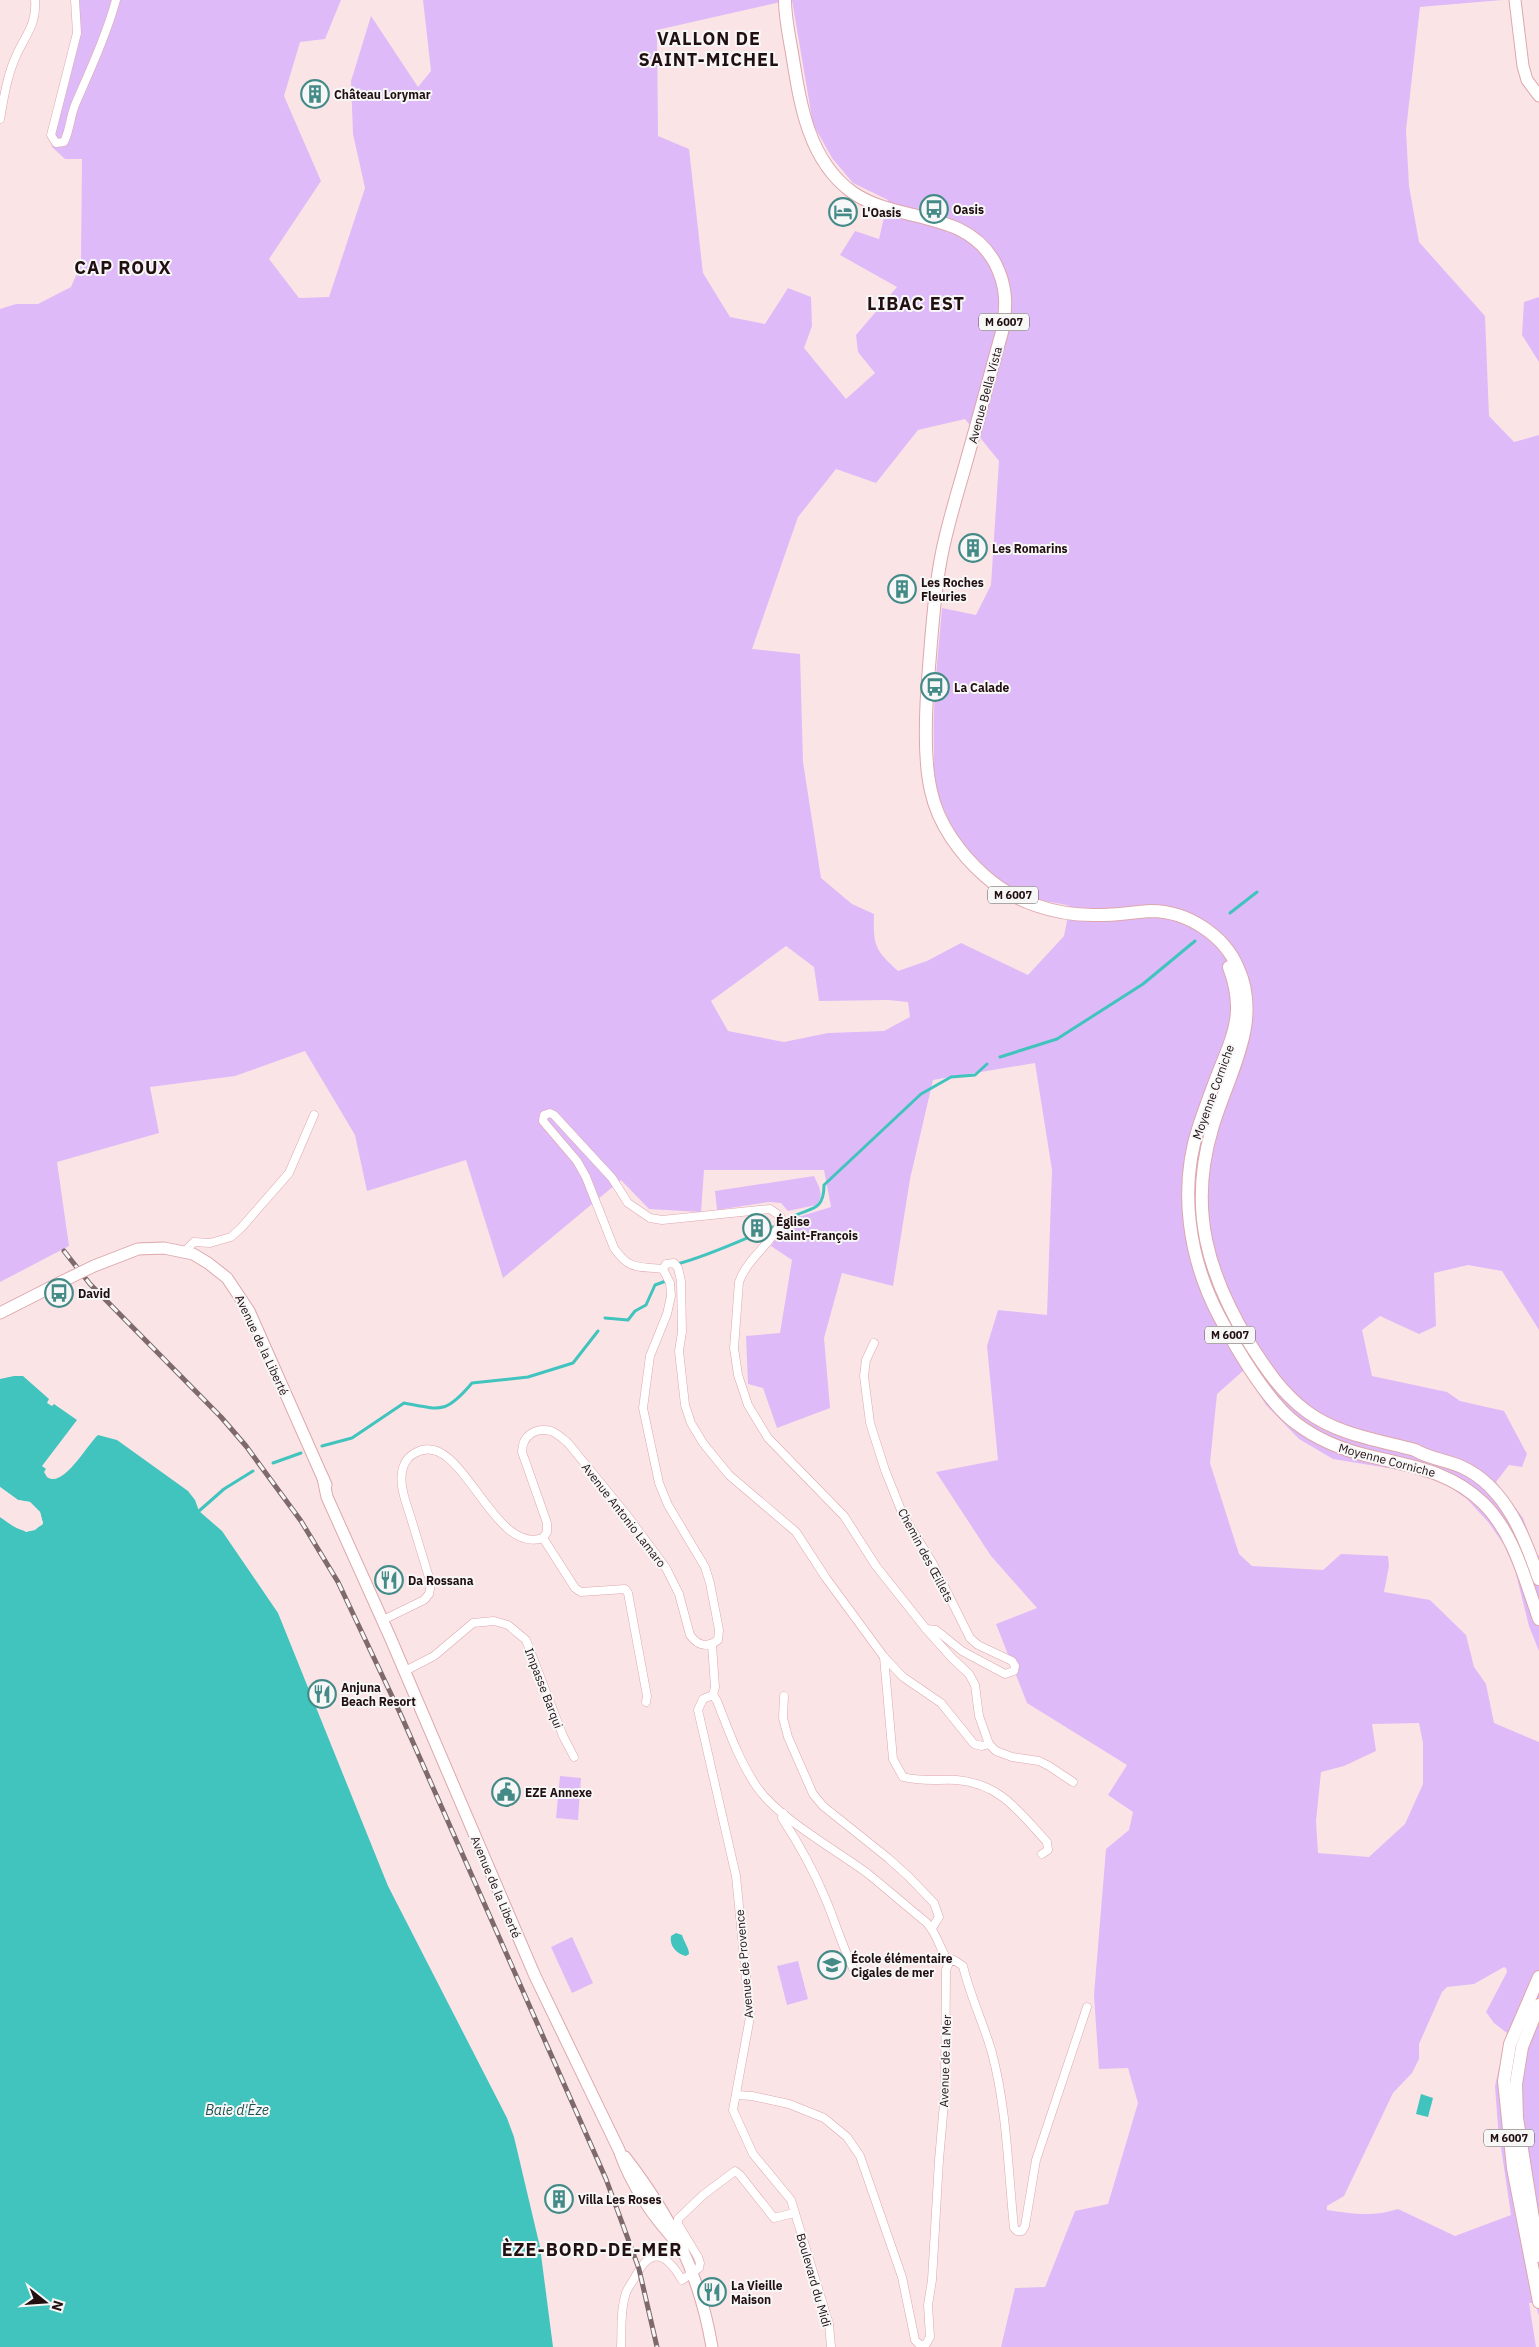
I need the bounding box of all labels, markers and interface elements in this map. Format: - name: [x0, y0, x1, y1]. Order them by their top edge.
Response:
- district label: VALLON DE SAINT-MICHEL: [638, 27, 780, 71]
- building icon: Château Lorymar: [300, 79, 330, 109]
- place label: Château Lorymar: [334, 87, 431, 102]
- bus stop icon: Oasis: [919, 194, 949, 224]
- hotel icon: L'Oasis: [828, 197, 858, 227]
- place label: Oasis: [953, 202, 984, 217]
- place label: L'Oasis: [862, 205, 901, 220]
- district label: CAP ROUX: [74, 256, 172, 279]
- district label: LIBAC EST: [867, 292, 965, 315]
- road number: M 6007: [979, 314, 1029, 331]
- street label: Avenue Bella Vista: [965, 344, 1005, 445]
- building icon: Les Romarins: [958, 533, 988, 563]
- place label: Les Romarins: [992, 541, 1068, 556]
- building icon: Les Roches Fleuries: [887, 574, 917, 604]
- place label: Les Roches Fleuries: [921, 575, 984, 604]
- bus stop icon: La Calade: [920, 672, 950, 702]
- place label: La Calade: [954, 680, 1009, 695]
- road number: M 6007: [988, 886, 1038, 904]
- street label: Moyenne Corniche: [1189, 1042, 1237, 1141]
- building icon: Église Saint-François: [742, 1213, 772, 1243]
- place label: Église Saint-François: [776, 1213, 858, 1243]
- bus stop icon: David: [44, 1278, 74, 1308]
- place label: David: [78, 1286, 110, 1301]
- street label: Avenue de la Liberté: [232, 1292, 292, 1398]
- road number: M 6007: [1205, 1326, 1255, 1344]
- street label: Moyenne Corniche: [1337, 1440, 1438, 1480]
- street label: Avenue Antonio Lamaro: [579, 1460, 669, 1570]
- street label: Chemin des Œillets: [895, 1506, 957, 1605]
- restaurant icon: Da Rossana: [374, 1565, 404, 1595]
- place label: Da Rossana: [408, 1573, 474, 1588]
- street label: Impasse Barqui: [522, 1646, 566, 1730]
- restaurant icon: Anjuna Beach Resort: [307, 1679, 337, 1709]
- place label: Anjuna Beach Resort: [341, 1680, 416, 1709]
- public building icon: EZE Annexe: [491, 1777, 521, 1807]
- place label: EZE Annexe: [525, 1785, 592, 1800]
- street label: Avenue de la Liberté: [468, 1834, 524, 1941]
- street label: Avenue de Provence: [732, 1909, 756, 2019]
- school or university icon: École élémentaire Cigales de mer: [817, 1950, 847, 1980]
- place label: École élémentaire Cigales de mer: [851, 1950, 953, 1980]
- street label: Avenue de la Mer: [936, 2014, 954, 2107]
- water label: Baie d'Èze: [205, 2100, 269, 2119]
- road number: M 6007: [1484, 2130, 1534, 2146]
- building icon: Villa Les Roses: [544, 2184, 574, 2214]
- place label: Villa Les Roses: [578, 2192, 661, 2207]
- street label: Boulevard du Midi: [793, 2231, 835, 2329]
- district label: ÈZE-BORD-DE-MER: [502, 2237, 682, 2261]
- north arrow: [20, 2277, 70, 2327]
- restaurant icon: La Vieille Maison: [697, 2277, 727, 2307]
- place label: La Vieille Maison: [731, 2278, 783, 2307]
- text: N: [47, 2298, 68, 2313]

